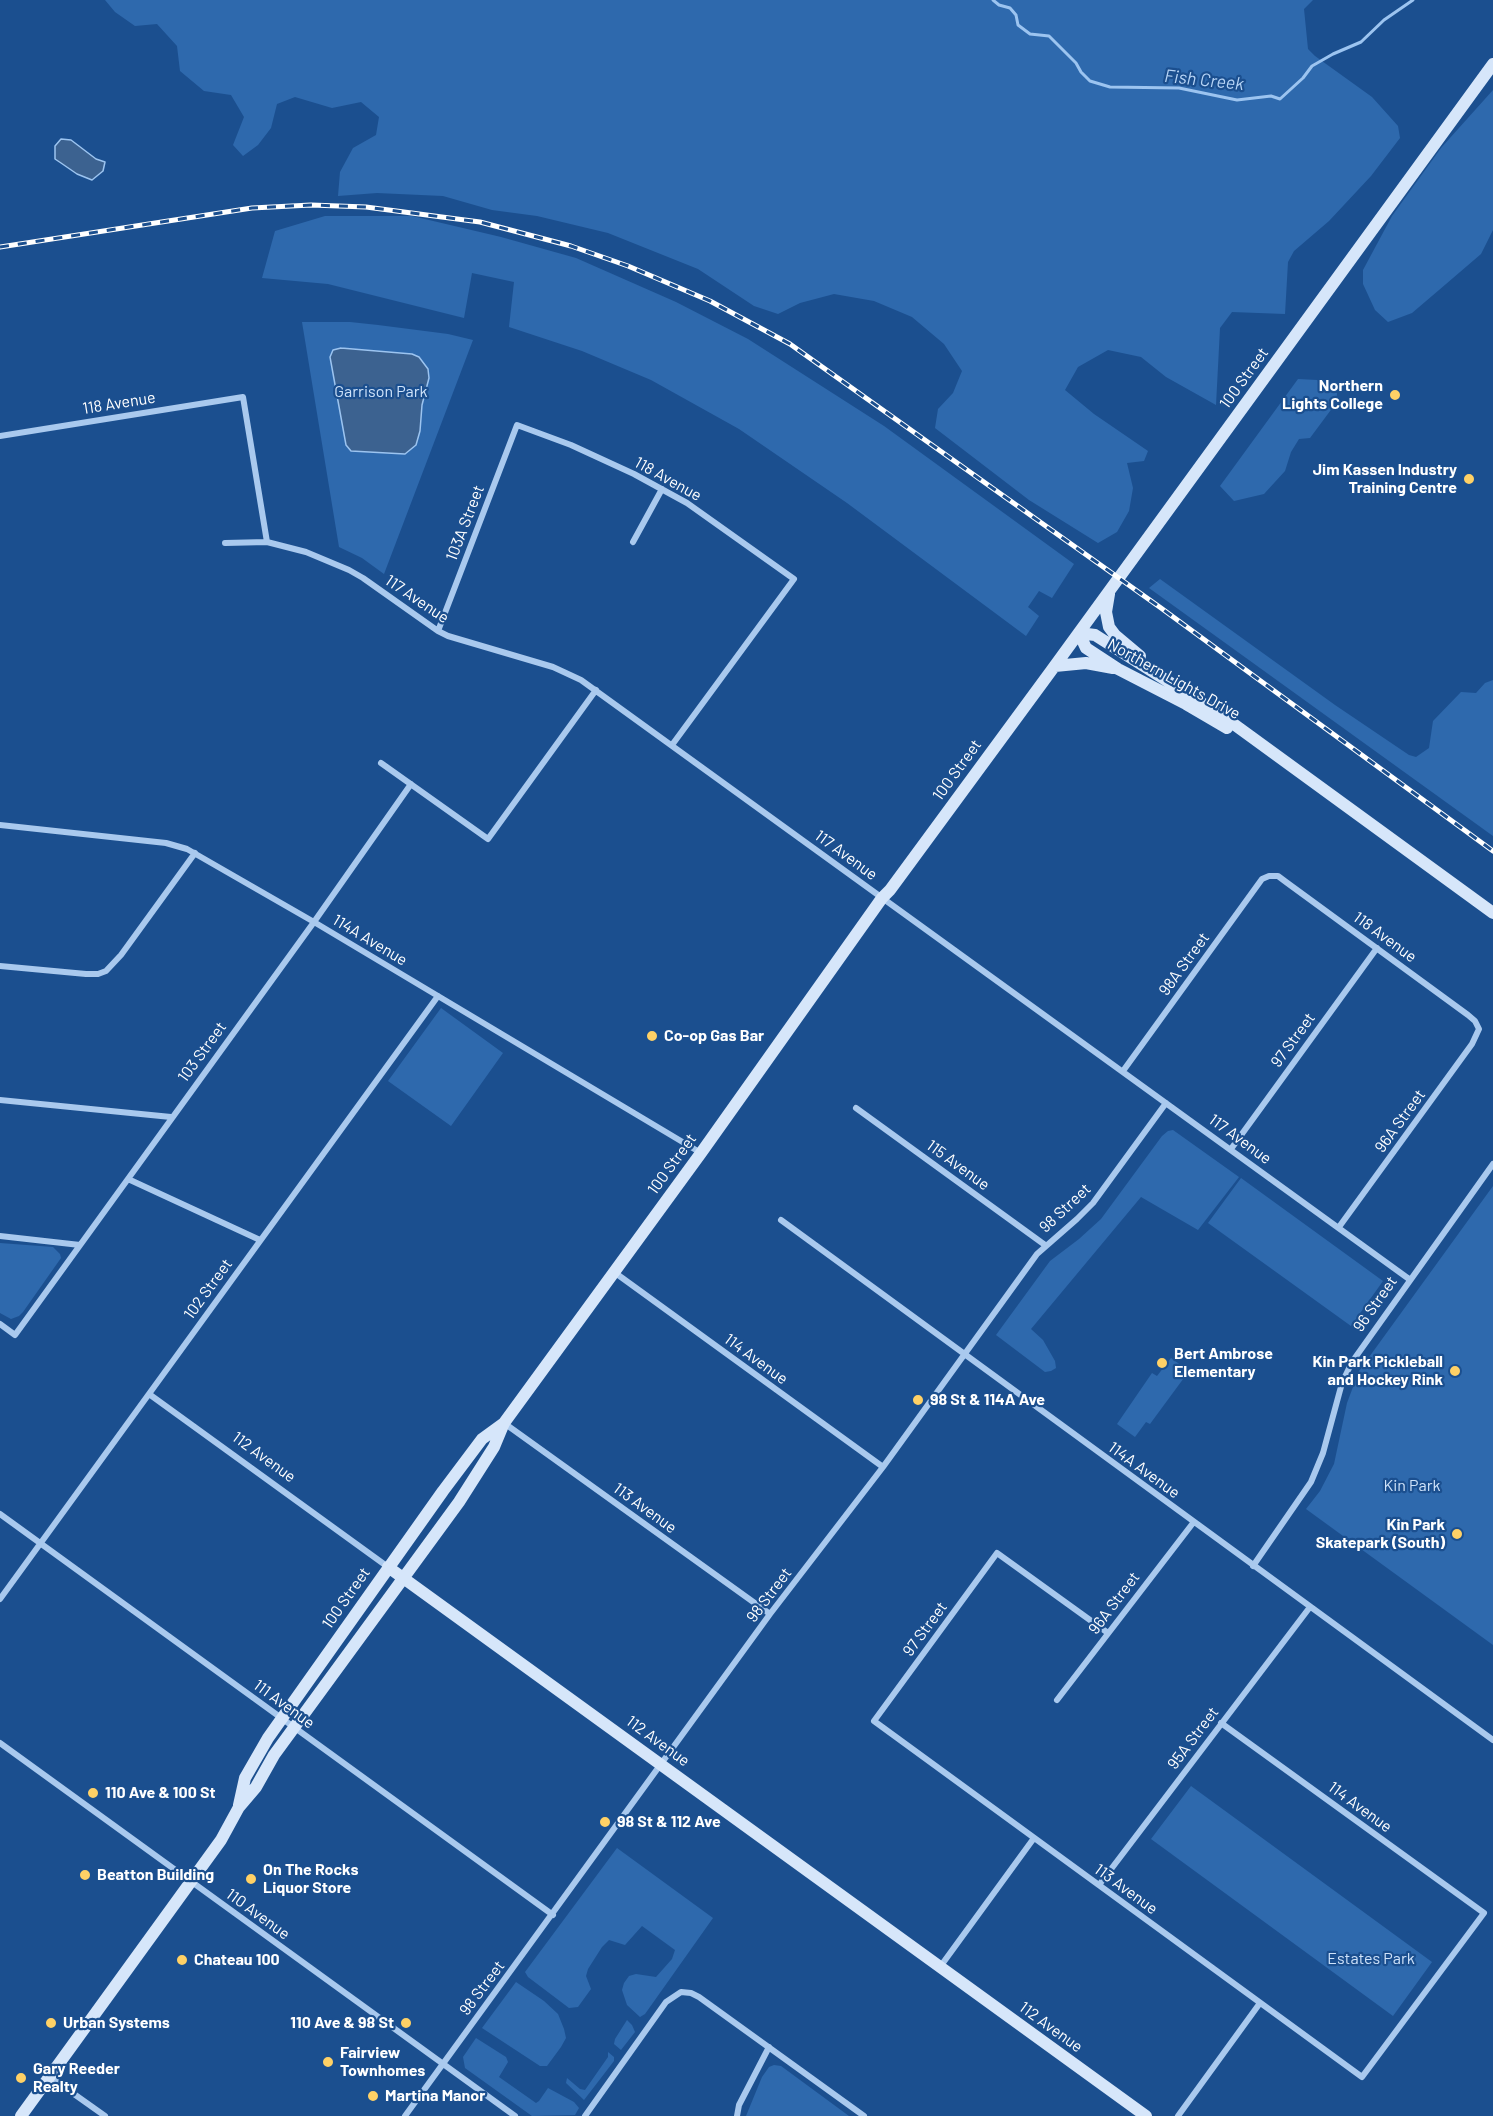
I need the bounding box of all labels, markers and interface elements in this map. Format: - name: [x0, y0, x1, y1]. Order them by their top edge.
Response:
- water label: Fish Creek: [1163, 65, 1245, 95]
- street label: 100 Street: [1215, 344, 1273, 412]
- place label: Northern Lights College: [1282, 376, 1383, 414]
- park label: Garrison Park: [334, 382, 428, 402]
- street label: 118 Avenue: [81, 388, 157, 418]
- marker: Northern Lights College: [1388, 388, 1402, 402]
- street label: 118 Avenue: [631, 453, 705, 505]
- place label: Jim Kassen Industry Training Centre: [1313, 460, 1457, 498]
- marker: Jim Kassen Industry Training Centre: [1462, 472, 1476, 486]
- street label: 103A Street: [442, 482, 488, 564]
- street label: 117 Avenue: [381, 571, 453, 627]
- street label: Northern Lights Drive: [1104, 635, 1244, 723]
- street label: 100 Street: [928, 736, 986, 804]
- street label: 117 Avenue: [811, 826, 881, 884]
- street label: 118 Avenue: [1350, 908, 1420, 966]
- street label: 114A Avenue: [329, 910, 411, 970]
- street label: 98A Street: [1155, 929, 1213, 999]
- street label: 97 Street: [1267, 1009, 1319, 1071]
- street label: 103 Street: [174, 1018, 230, 1086]
- place label: Co-op Gas Bar: [664, 1026, 764, 1046]
- marker: Co-op Gas Bar: [645, 1029, 659, 1043]
- street label: 96A Street: [1371, 1086, 1429, 1156]
- street label: 117 Avenue: [1205, 1110, 1275, 1168]
- street label: 100 Street: [643, 1130, 701, 1198]
- street label: 115 Avenue: [923, 1136, 993, 1194]
- street label: 98 Street: [1035, 1179, 1095, 1237]
- street label: 102 Street: [180, 1255, 236, 1323]
- street label: 96 Street: [1349, 1273, 1401, 1335]
- street label: 114 Avenue: [720, 1329, 792, 1389]
- place label: Bert Ambrose Elementary: [1174, 1344, 1273, 1382]
- place label: Kin Park Pickleball and Hockey Rink: [1313, 1352, 1443, 1390]
- marker: Bert Ambrose Elementary: [1155, 1356, 1169, 1370]
- marker: Kin Park Pickleball and Hockey Rink: [1448, 1364, 1462, 1378]
- place label: 98 St & 114A Ave: [930, 1390, 1045, 1410]
- marker: 98 St & 114A Ave: [911, 1393, 925, 1407]
- street label: 112 Avenue: [228, 1428, 300, 1486]
- street label: 114A Avenue: [1104, 1438, 1184, 1502]
- park label: Kin Park: [1383, 1476, 1441, 1496]
- street label: 113 Avenue: [610, 1479, 680, 1537]
- place label: Kin Park Skatepark (South): [1316, 1515, 1445, 1553]
- marker: Kin Park Skatepark (South): [1450, 1527, 1464, 1541]
- street label: 100 Street: [318, 1564, 374, 1632]
- street label: 98 Street: [742, 1564, 796, 1626]
- street label: 96A Street: [1084, 1568, 1144, 1638]
- street label: 97 Street: [899, 1598, 951, 1660]
- street label: 111 Avenue: [250, 1675, 318, 1733]
- street label: 95A Street: [1163, 1703, 1223, 1773]
- street label: 112 Avenue: [622, 1712, 694, 1770]
- street label: 114 Avenue: [1324, 1777, 1396, 1837]
- place label: 110 Ave & 100 St: [105, 1783, 216, 1803]
- marker: 110 Ave & 100 St: [86, 1786, 100, 1800]
- place label: 98 St & 112 Ave: [617, 1812, 721, 1832]
- marker: 98 St & 112 Ave: [598, 1815, 612, 1829]
- place label: On The Rocks Liquor Store: [263, 1860, 358, 1898]
- street label: 113 Avenue: [1091, 1860, 1161, 1918]
- place label: Beatton Building: [97, 1865, 214, 1885]
- marker: Beatton Building: [78, 1868, 92, 1882]
- marker: On The Rocks Liquor Store: [244, 1872, 258, 1886]
- street label: 110 Avenue: [222, 1884, 294, 1944]
- park label: Estates Park: [1327, 1949, 1415, 1969]
- place label: Chateau 100: [194, 1950, 280, 1970]
- marker: Chateau 100: [175, 1953, 189, 1967]
- street label: 98 Street: [455, 1957, 509, 2019]
- street label: 112 Avenue: [1015, 1998, 1087, 2056]
- place label: Urban Systems: [63, 2013, 170, 2033]
- place label: 110 Ave & 98 St: [290, 2013, 394, 2033]
- marker: Urban Systems: [44, 2016, 58, 2030]
- marker: 110 Ave & 98 St: [399, 2016, 413, 2030]
- place label: Fairview Townhomes: [340, 2043, 425, 2081]
- marker: Fairview Townhomes: [321, 2055, 335, 2069]
- place label: Gary Reeder Realty: [33, 2059, 120, 2097]
- marker: Gary Reeder Realty: [14, 2071, 28, 2085]
- place label: Martina Manor: [385, 2086, 485, 2106]
- marker: Martina Manor: [366, 2089, 380, 2103]

